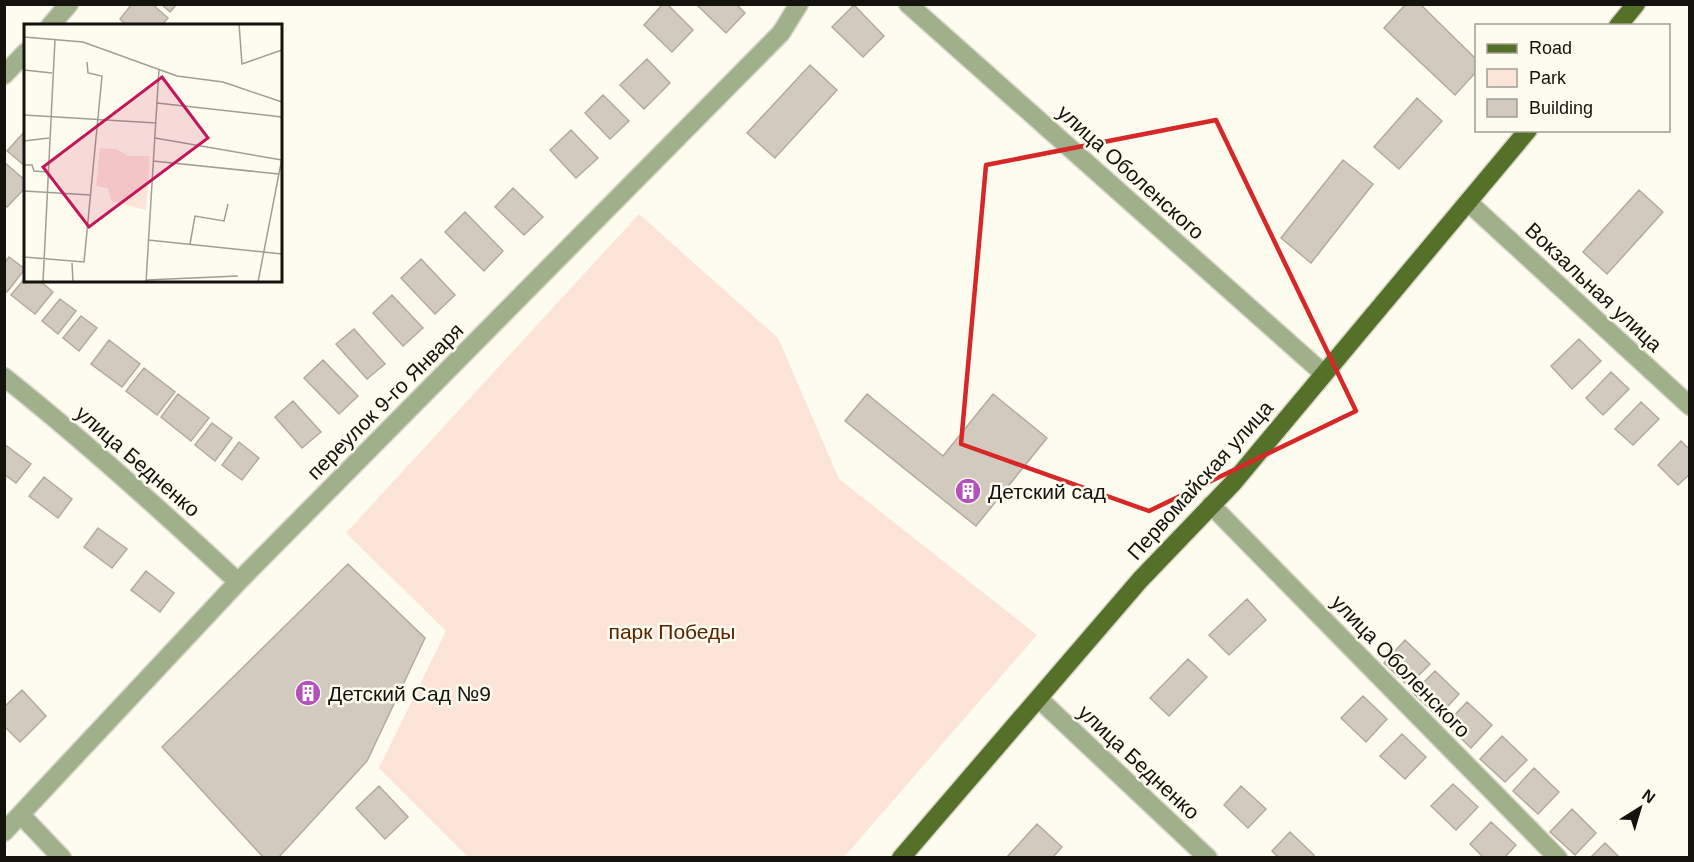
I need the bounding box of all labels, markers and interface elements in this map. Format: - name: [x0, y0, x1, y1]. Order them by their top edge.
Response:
- inset map: [24, 24, 282, 282]
- legend: [1475, 24, 1670, 132]
- text: Road: [1529, 38, 1572, 58]
- text: Park: [1529, 68, 1567, 88]
- text: Building: [1529, 98, 1593, 118]
- street label: улица Оболенского: [1053, 100, 1209, 244]
- street label: Вокзальная улица: [1521, 218, 1667, 356]
- street label: переулок 9-го Января: [302, 318, 468, 484]
- street label: Первомайская улица: [1123, 396, 1278, 564]
- street label: улица Бедненко: [71, 401, 205, 521]
- building icon: Детский сад: [953, 476, 983, 506]
- place label: Детский сад: [988, 480, 1106, 503]
- street label: улица Оболенского: [1327, 590, 1475, 742]
- park label: парк Победы: [609, 620, 735, 643]
- building icon: Детский Сад №9: [293, 678, 323, 708]
- place label: Детский Сад №9: [328, 682, 491, 705]
- street label: улица Бедненко: [1074, 700, 1204, 824]
- north arrow: [1610, 778, 1670, 838]
- text: N: [1639, 786, 1658, 807]

